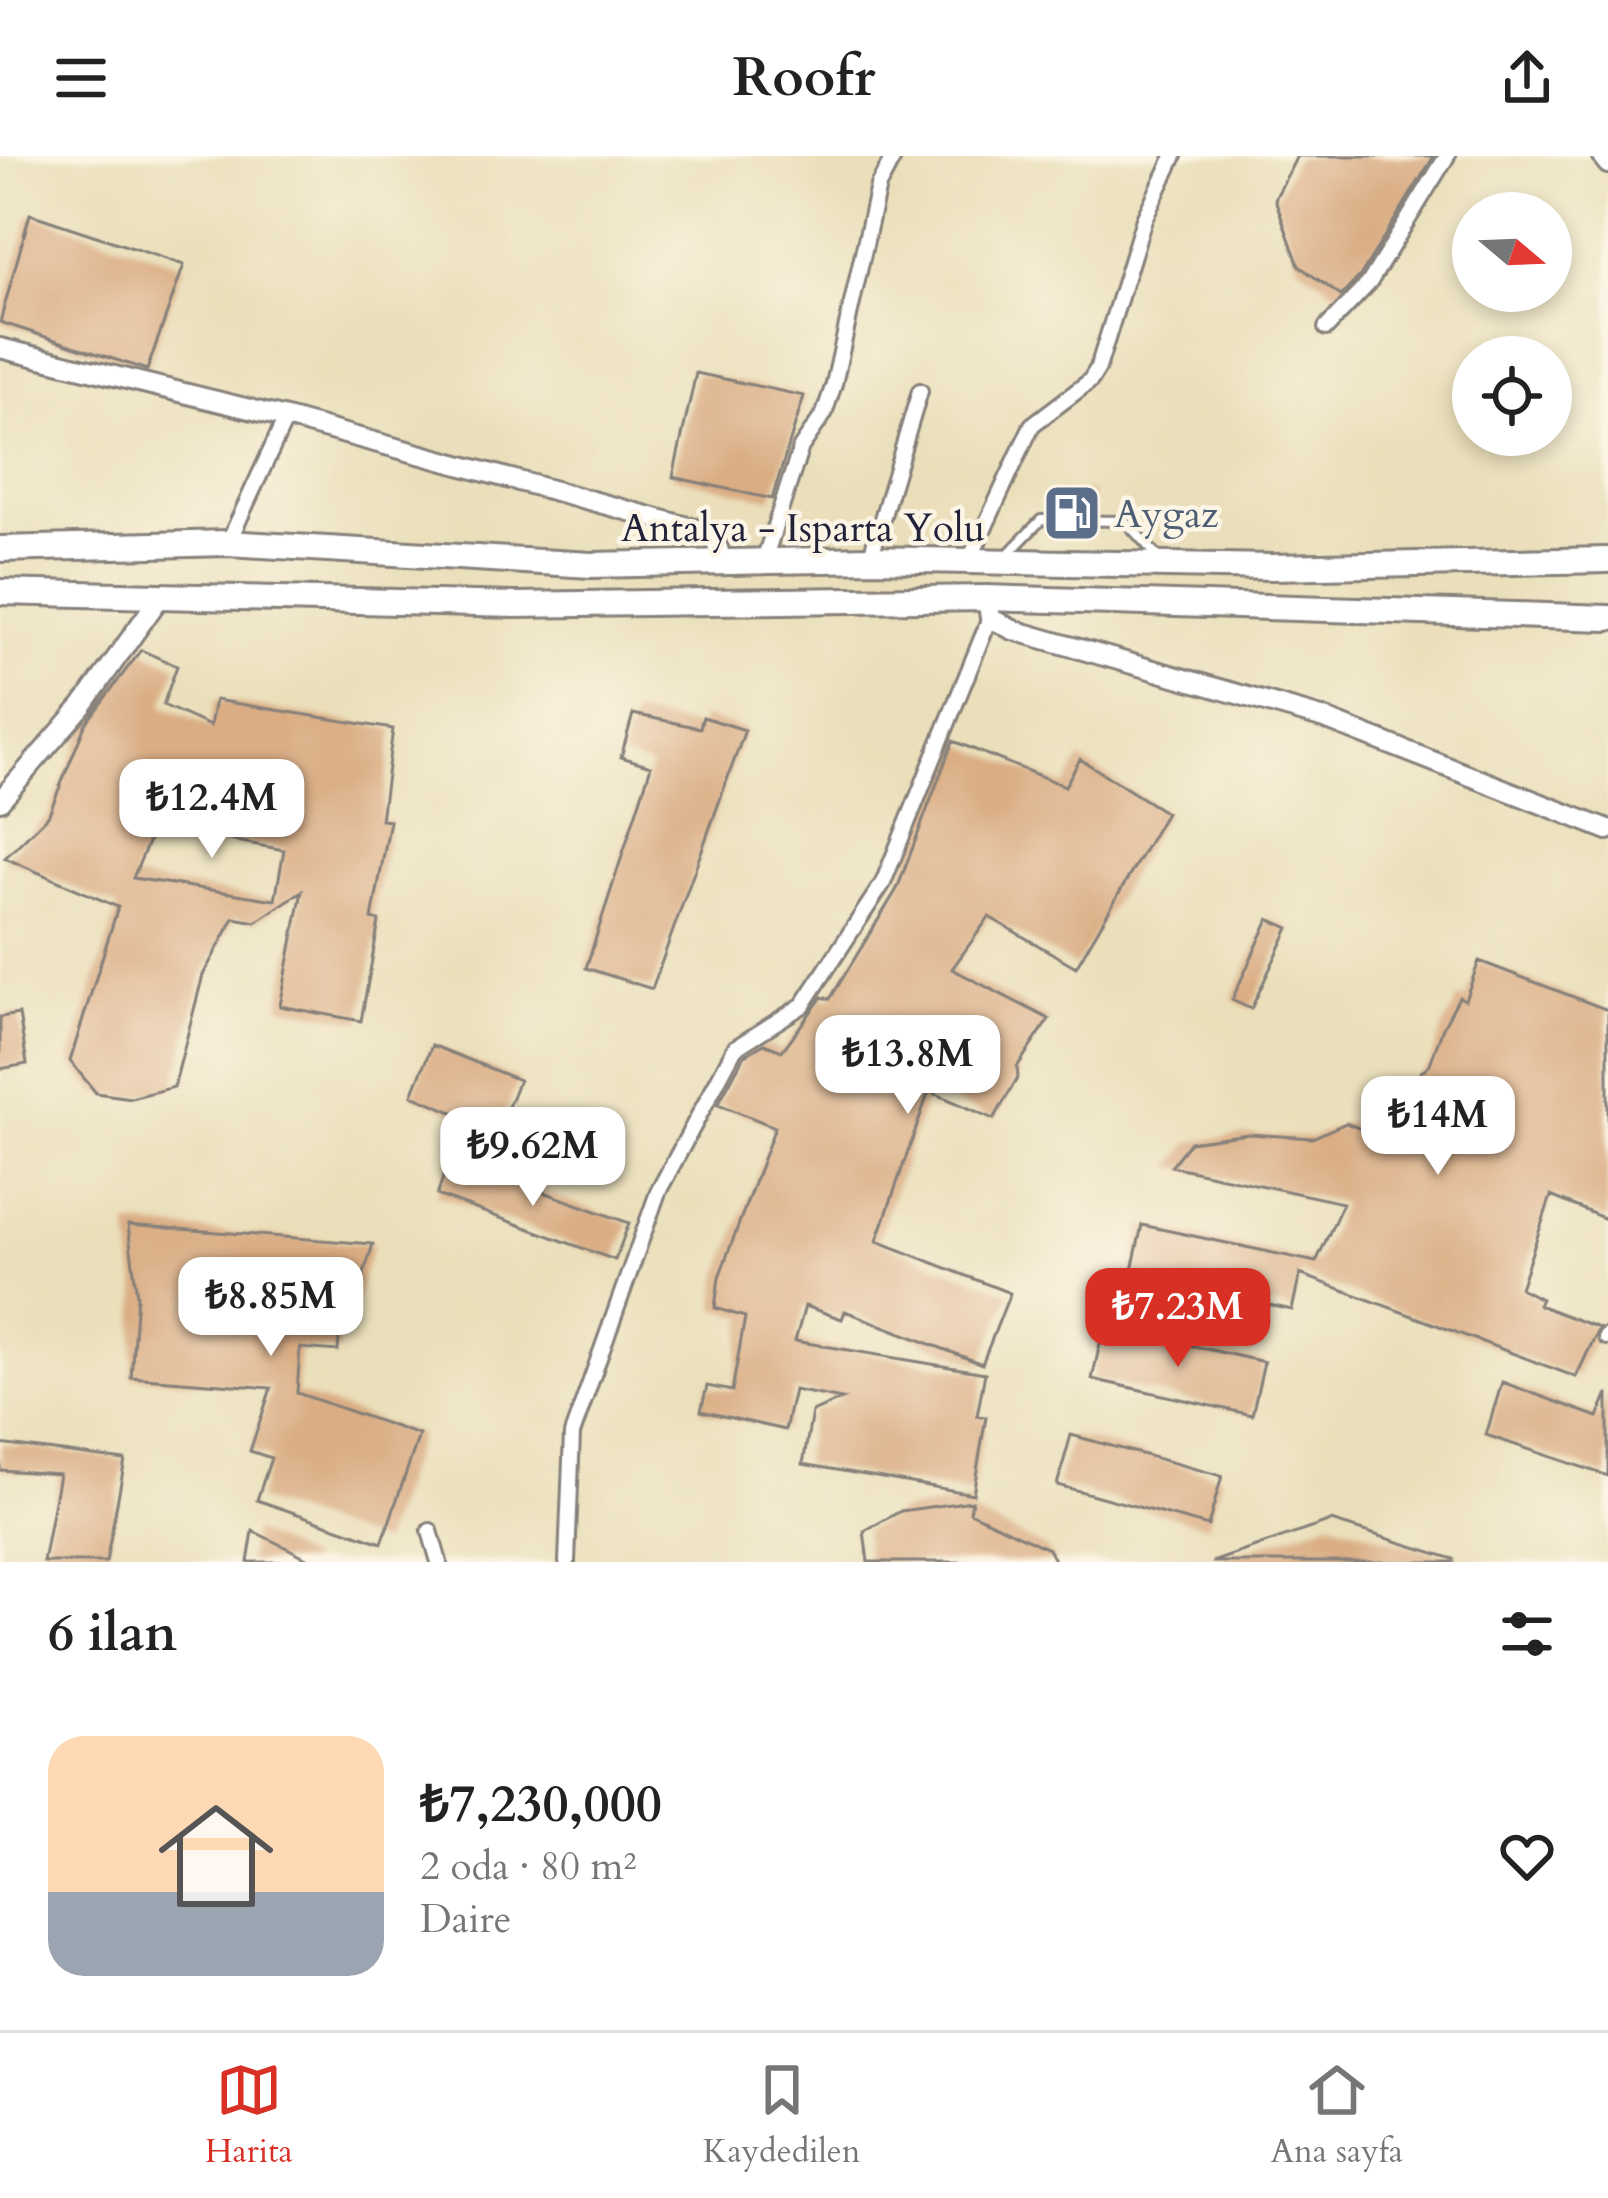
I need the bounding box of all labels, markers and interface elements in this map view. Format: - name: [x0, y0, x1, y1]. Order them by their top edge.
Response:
- text: Roofr: [732, 42, 876, 115]
- icon: menu: [48, 45, 114, 111]
- icon: share: [1494, 45, 1560, 111]
- north arrow: [1452, 192, 1572, 312]
- map controls: [1452, 192, 1572, 456]
- button: locate: [1452, 336, 1572, 456]
- fuel station icon: Aygaz: [1041, 482, 1103, 544]
- place label: Aygaz: [1114, 488, 1219, 541]
- street label: Antalya - Isparta Yolu: [621, 502, 985, 555]
- pin: ₺12.4M: [114, 759, 310, 861]
- text: ₺12.4M: [146, 771, 278, 824]
- pin: ₺13.8M: [810, 1015, 1006, 1117]
- text: ₺13.8M: [842, 1027, 974, 1080]
- pin: ₺14M: [1367, 1076, 1509, 1178]
- text: ₺14M: [1388, 1088, 1488, 1141]
- pin: ₺9.62M: [435, 1107, 631, 1209]
- text: ₺9.62M: [467, 1119, 599, 1172]
- pin: ₺8.85M: [173, 1257, 369, 1359]
- pin: ₺7.23M: [1080, 1268, 1276, 1370]
- text: ₺8.85M: [205, 1269, 337, 1322]
- text: ₺7.23M: [1112, 1280, 1244, 1333]
- text: 6 ilan: [48, 1599, 177, 1669]
- icon: filters: [1494, 1601, 1560, 1667]
- text: ₺7,230,000: [420, 1770, 662, 1840]
- icon: home: [144, 1784, 288, 1928]
- icon: heart: [1494, 1823, 1560, 1889]
- text: 2 oda · 80 m²: [420, 1840, 636, 1893]
- text: Daire: [420, 1893, 511, 1946]
- tab: Harita: [205, 2057, 293, 2174]
- tab: Kaydedilen: [703, 2057, 861, 2174]
- tab: Ana sayfa: [1271, 2057, 1403, 2174]

